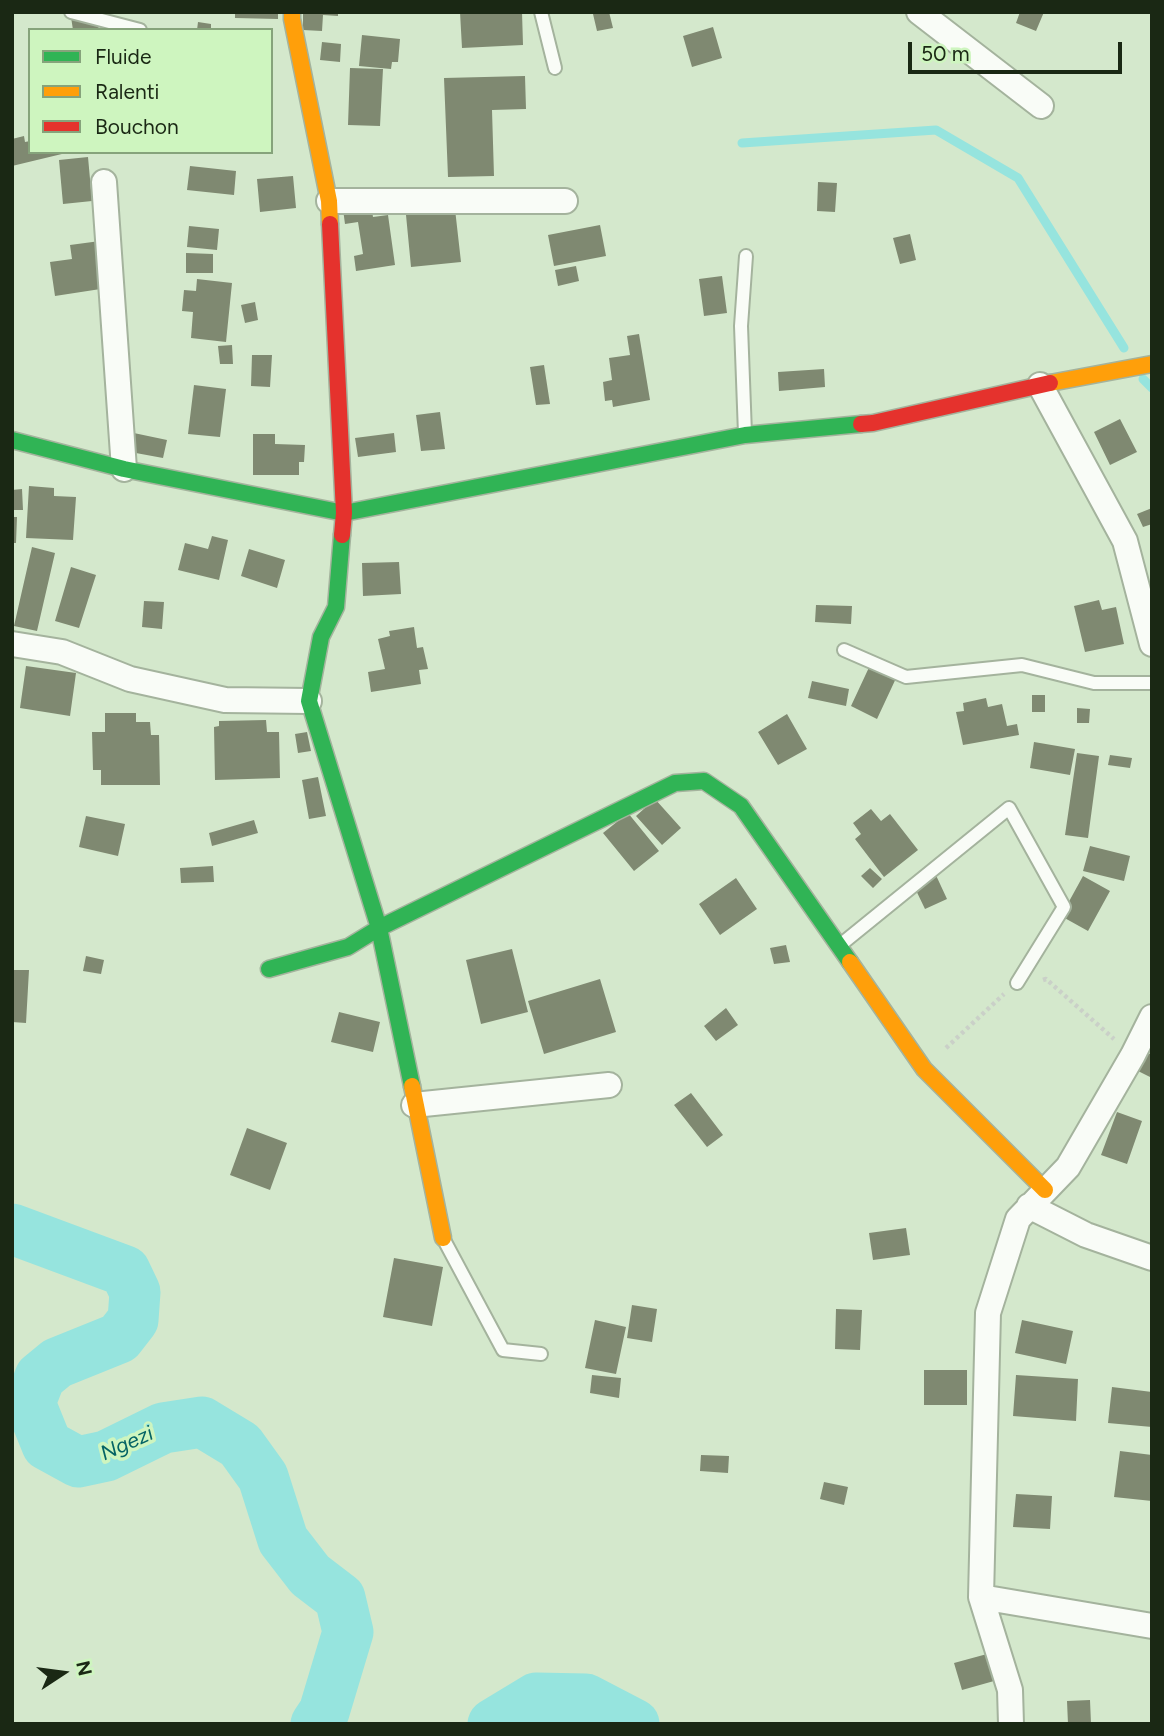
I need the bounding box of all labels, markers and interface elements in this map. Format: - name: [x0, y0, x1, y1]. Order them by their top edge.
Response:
- legend: [28, 28, 273, 154]
- scale bar: [912, 28, 1126, 72]
- text: 50 m: [921, 41, 970, 66]
- text: Fluide: [95, 44, 151, 69]
- text: Ralenti: [95, 79, 159, 104]
- text: Bouchon: [95, 114, 179, 139]
- water label: Ngezi: [97, 1421, 157, 1467]
- north arrow: [28, 1638, 98, 1708]
- text: N: [71, 1658, 97, 1678]

